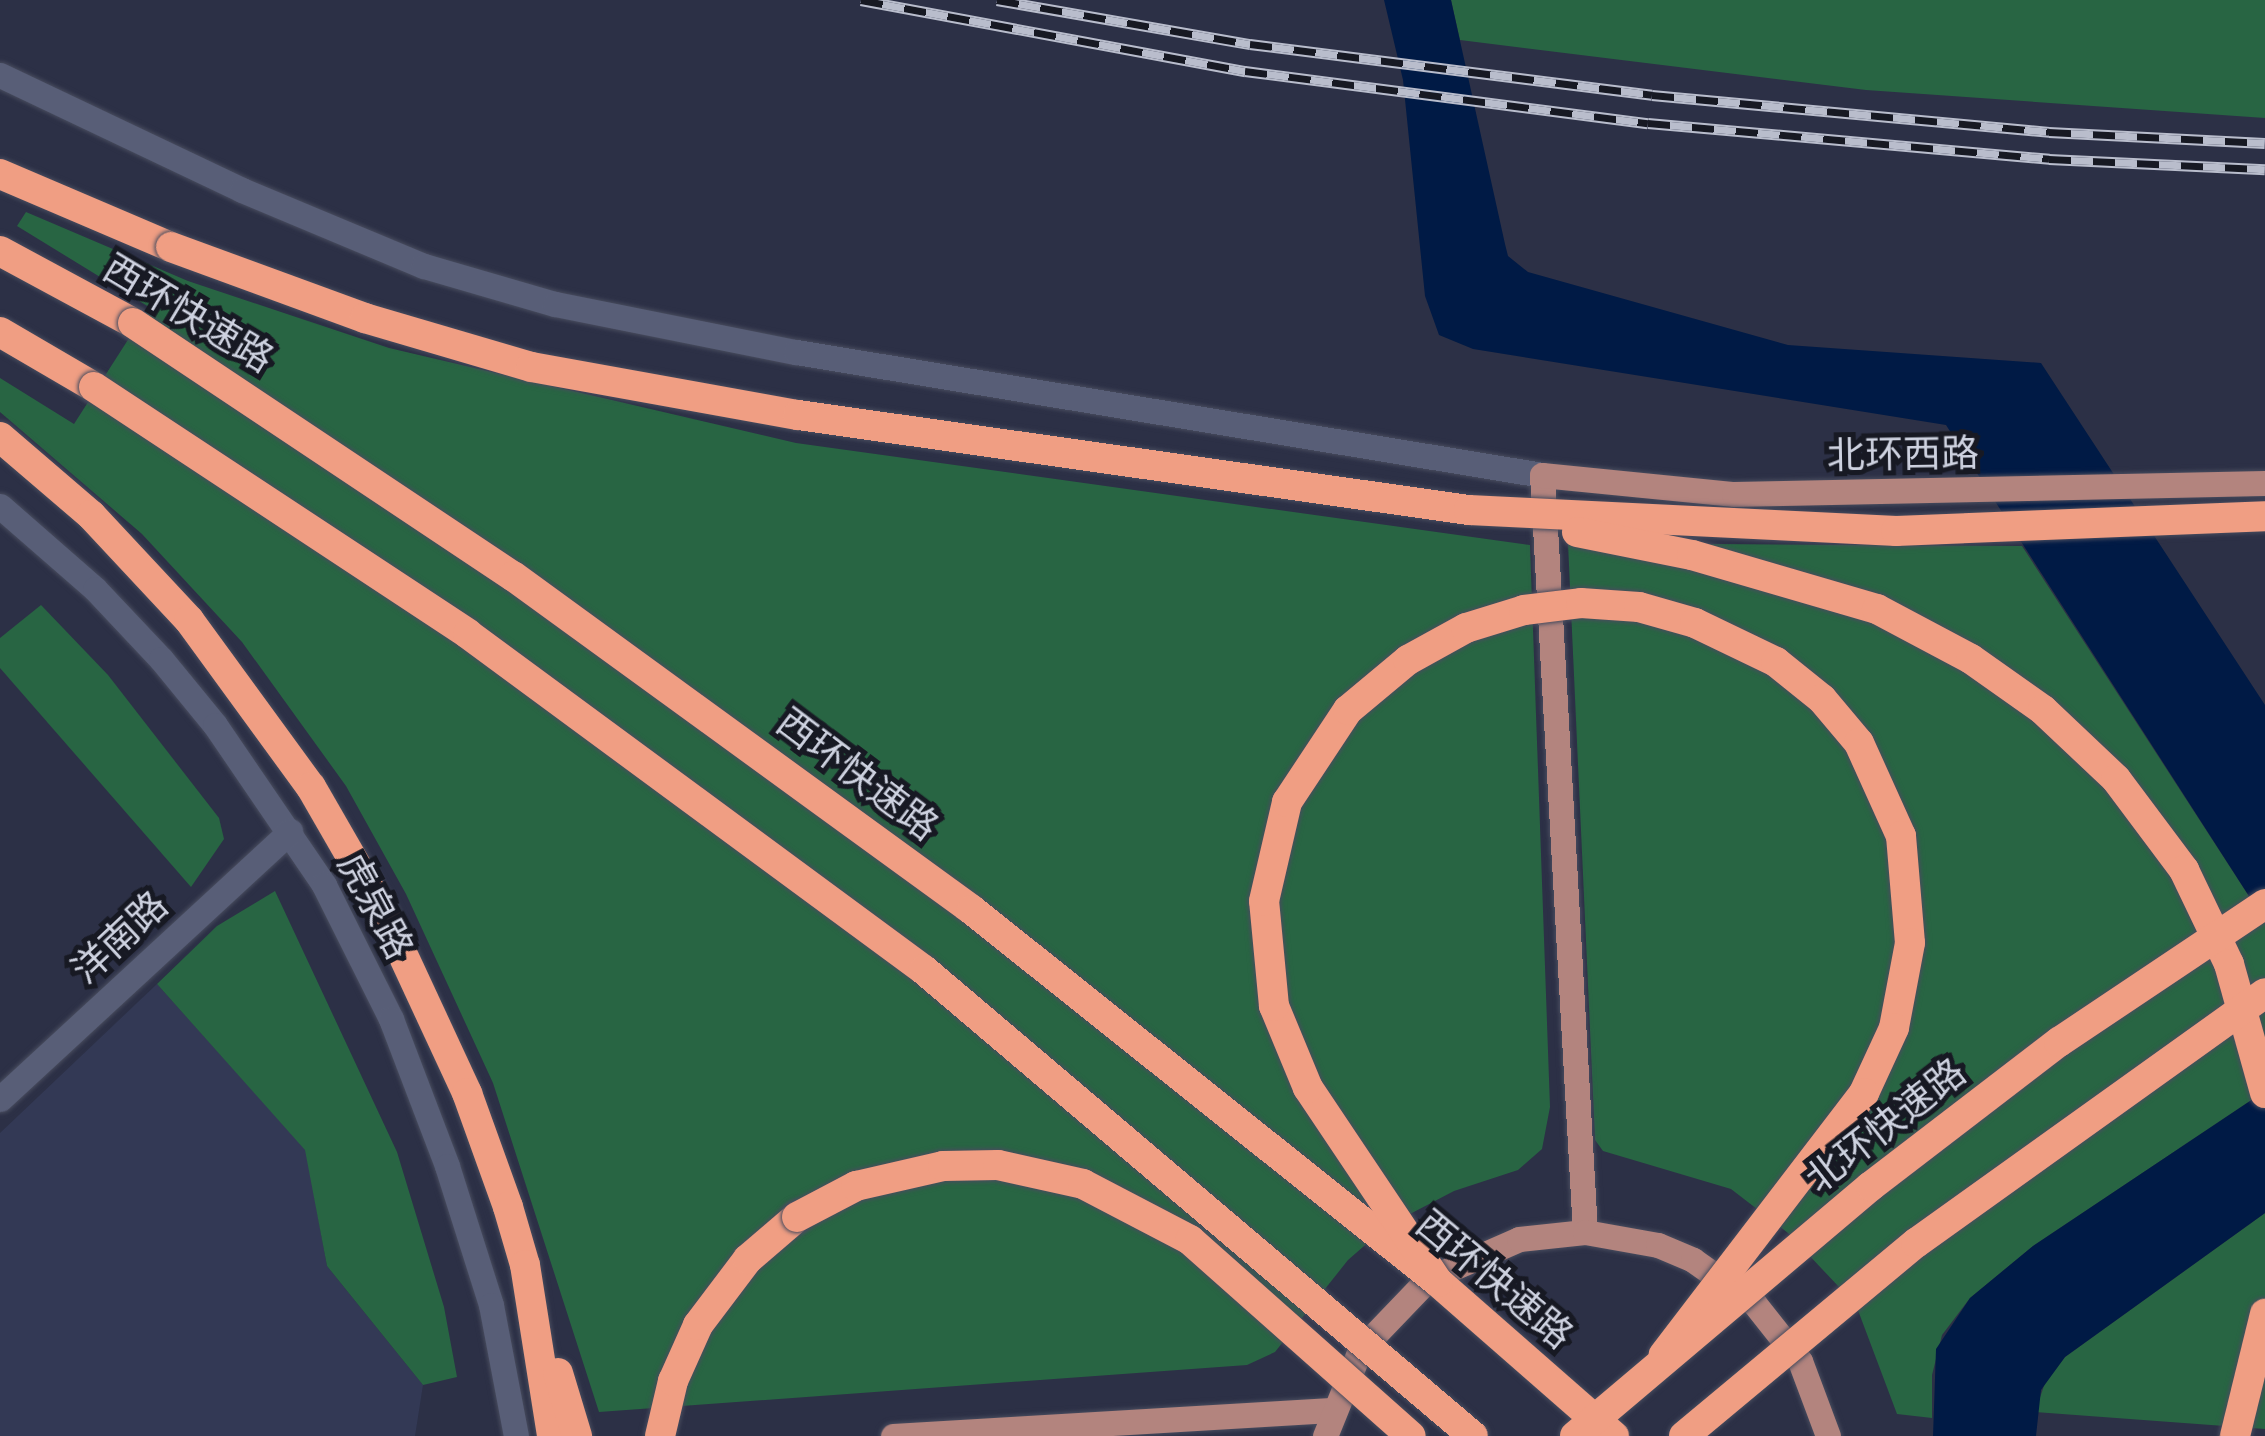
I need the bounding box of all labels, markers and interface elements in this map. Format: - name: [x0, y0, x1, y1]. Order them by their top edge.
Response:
- street label: 西环快速路: [95, 246, 281, 382]
- street label: 北环西路: [1827, 431, 1979, 479]
- street label: 西环快速路: [767, 700, 947, 850]
- street label: 虎泉路: [328, 845, 422, 967]
- street label: 洋南路: [63, 882, 177, 994]
- street label: 北环快速路: [1797, 1050, 1975, 1202]
- street label: 西环快速路: [1407, 1201, 1581, 1359]

